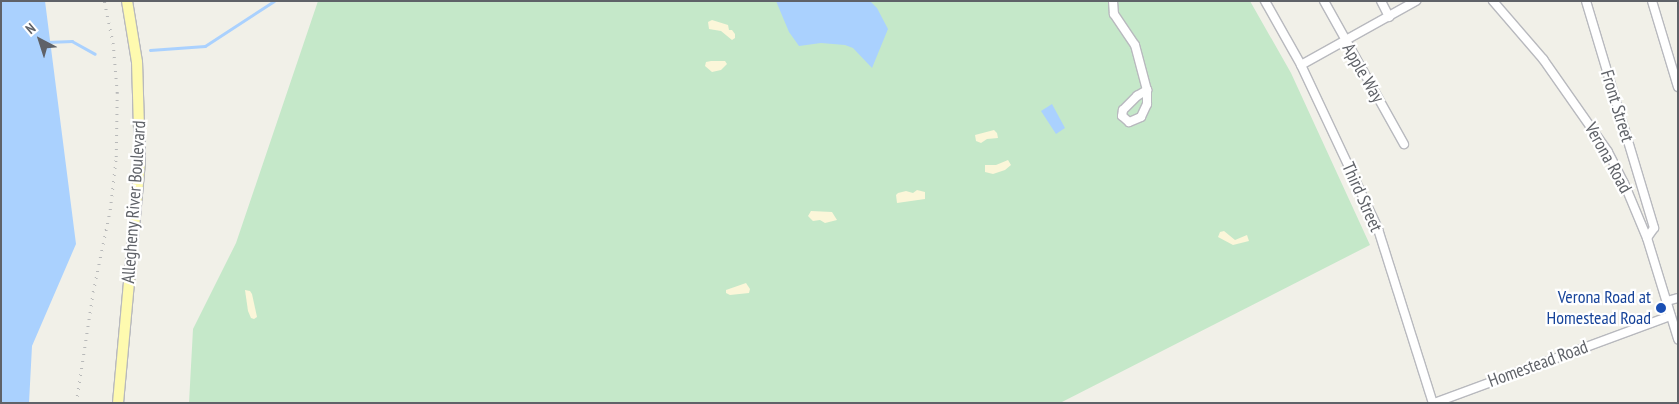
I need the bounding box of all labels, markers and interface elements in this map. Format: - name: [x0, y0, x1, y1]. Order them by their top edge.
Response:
- north arrow: [15, 15, 65, 65]
- text: N: [22, 19, 39, 38]
- street label: Apple Way: [1337, 39, 1389, 107]
- street label: Front Street: [1596, 67, 1638, 145]
- street label: Verona Road: [1580, 119, 1636, 197]
- street label: Allegheny River Boulevard: [118, 120, 150, 284]
- street label: Third Street: [1337, 159, 1387, 235]
- place label: Verona Road at Homestead Road: [1547, 287, 1651, 330]
- marker: Verona Road at Homestead Road: [1655, 302, 1667, 314]
- street label: Homestead Road: [1485, 336, 1591, 392]

